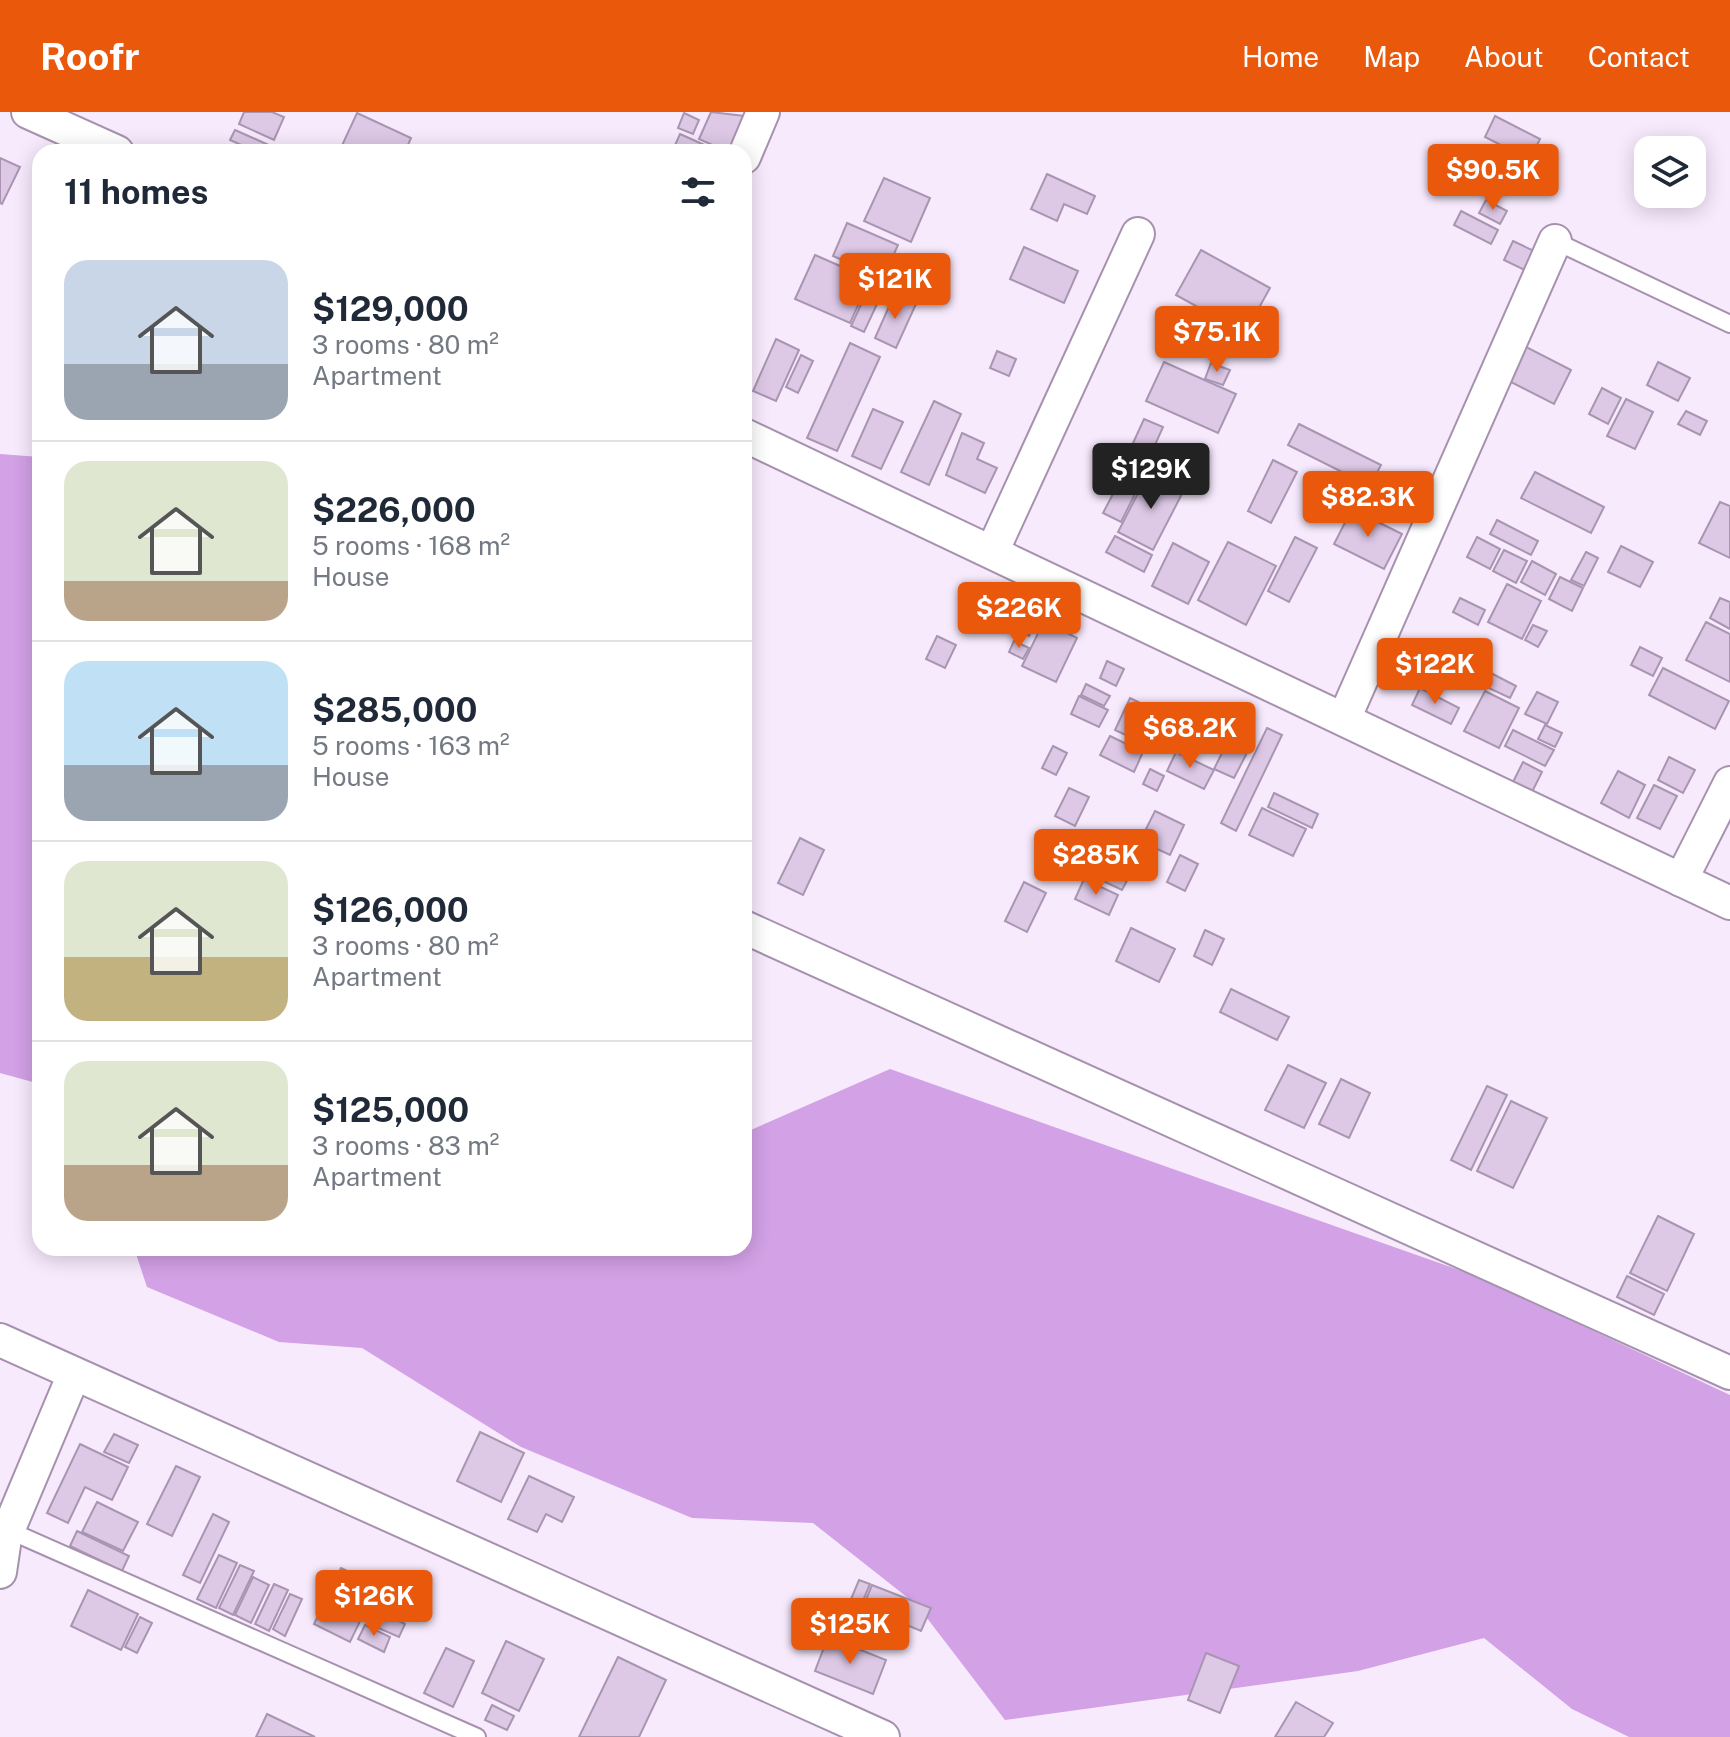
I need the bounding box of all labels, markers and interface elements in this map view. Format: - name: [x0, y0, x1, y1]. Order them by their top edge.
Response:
- text: Roofr: [40, 34, 140, 79]
- text: Home: [1242, 40, 1319, 73]
- text: Map: [1363, 40, 1420, 73]
- text: About: [1464, 40, 1544, 73]
- text: Contact: [1588, 40, 1690, 73]
- map controls: [1634, 136, 1706, 208]
- button: layers: [1634, 136, 1706, 208]
- pin: $90.5K: [1428, 144, 1558, 212]
- text: $90.5K: [1446, 154, 1540, 185]
- icon: filters: [676, 170, 720, 214]
- text: 11 homes: [64, 172, 208, 212]
- pin: $121K: [839, 253, 951, 321]
- text: $121K: [857, 263, 933, 294]
- text: $129,000: [312, 289, 469, 329]
- icon: home: [128, 292, 224, 388]
- pin: $75.1K: [1152, 306, 1282, 374]
- text: $75.1K: [1173, 316, 1261, 347]
- text: 3 rooms · 80 m²: [312, 329, 499, 360]
- text: Apartment: [312, 360, 442, 391]
- pin: $129K: [1095, 443, 1207, 511]
- text: $129K: [1110, 453, 1192, 484]
- pin: $82.3K: [1303, 471, 1433, 539]
- text: $82.3K: [1321, 481, 1415, 512]
- text: $226,000: [312, 490, 476, 530]
- icon: home: [128, 493, 224, 589]
- text: 5 rooms · 168 m²: [312, 530, 510, 561]
- text: House: [312, 561, 389, 592]
- pin: $226K: [963, 582, 1075, 650]
- text: $226K: [976, 592, 1062, 623]
- pin: $122K: [1379, 638, 1491, 706]
- text: $122K: [1395, 648, 1475, 679]
- text: $285,000: [312, 690, 477, 730]
- icon: home: [128, 693, 224, 789]
- pin: $68.2K: [1125, 702, 1255, 770]
- text: $68.2K: [1143, 712, 1237, 743]
- text: 5 rooms · 163 m²: [312, 730, 510, 761]
- text: House: [312, 761, 389, 792]
- pin: $285K: [1040, 829, 1152, 897]
- text: $285K: [1052, 839, 1140, 870]
- text: $126,000: [312, 890, 469, 930]
- icon: home: [128, 893, 224, 989]
- text: 3 rooms · 80 m²: [312, 930, 499, 961]
- text: Apartment: [312, 961, 442, 992]
- text: $125,000: [312, 1090, 469, 1130]
- icon: home: [128, 1093, 224, 1189]
- text: 3 rooms · 83 m²: [312, 1130, 499, 1161]
- text: Apartment: [312, 1161, 442, 1192]
- pin: $126K: [318, 1570, 430, 1638]
- text: $126K: [333, 1580, 415, 1611]
- pin: $125K: [794, 1598, 906, 1666]
- text: $125K: [809, 1608, 891, 1639]

